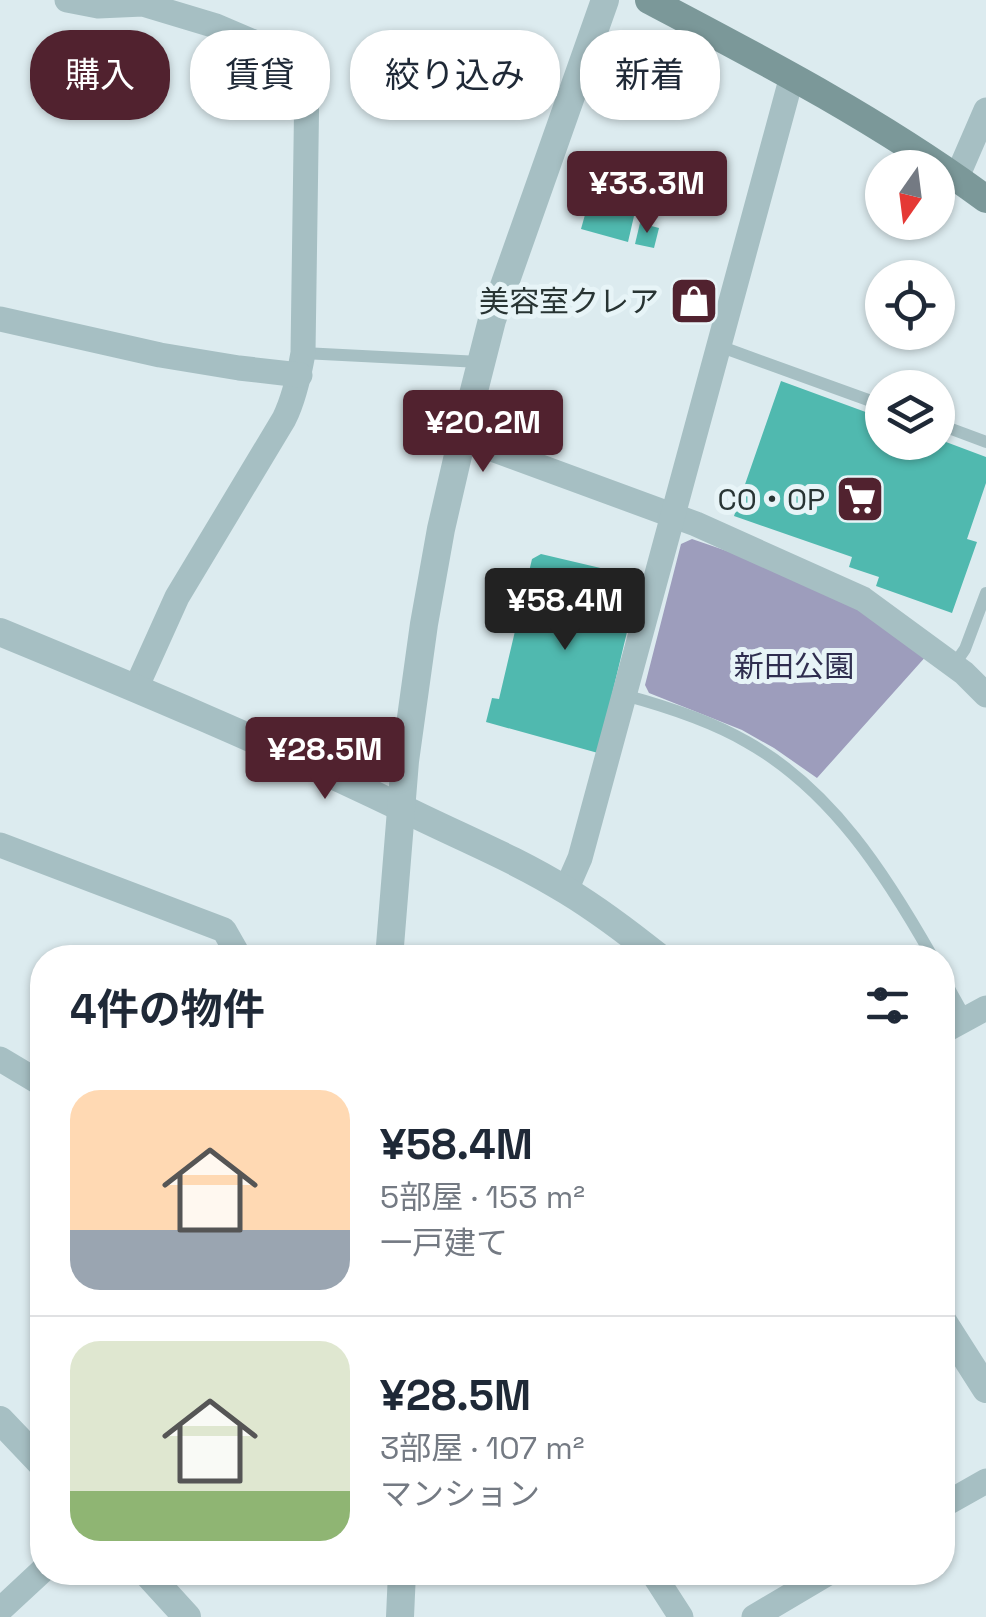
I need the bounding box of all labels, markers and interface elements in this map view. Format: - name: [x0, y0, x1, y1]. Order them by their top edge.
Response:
- chip: 購入: [30, 30, 170, 120]
- chip: 賃貸: [190, 30, 330, 120]
- chip: 絞り込み: [350, 30, 560, 120]
- chip: 新着: [580, 30, 720, 120]
- north arrow: [865, 150, 955, 240]
- map controls: [865, 150, 955, 460]
- pin: ¥33.3M: [566, 151, 728, 236]
- text: ¥33.3M: [589, 163, 705, 203]
- button: locate: [865, 260, 955, 350]
- shop icon: 美容室クレア: [668, 275, 720, 327]
- place label: 美容室クレア: [479, 282, 659, 321]
- button: layers: [865, 370, 955, 460]
- pin: ¥20.2M: [402, 390, 564, 475]
- text: ¥20.2M: [425, 402, 541, 442]
- supermarket icon: CO・OP: [834, 473, 886, 525]
- place label: CO・OP: [718, 480, 825, 519]
- pin: ¥58.4M: [484, 568, 646, 653]
- text: ¥58.4M: [507, 580, 623, 620]
- park label: 新田公園: [734, 647, 854, 686]
- pin: ¥28.5M: [244, 717, 406, 802]
- text: ¥28.5M: [267, 729, 383, 769]
- icon: filters: [860, 978, 915, 1033]
- text: 4件の物件: [70, 983, 265, 1036]
- text: ¥58.4M: [380, 1118, 533, 1171]
- icon: home: [150, 1130, 270, 1250]
- text: 5部屋 · 153 m²: [380, 1177, 585, 1217]
- text: 一戸建て: [380, 1223, 508, 1263]
- text: ¥28.5M: [380, 1369, 531, 1422]
- icon: home: [150, 1381, 270, 1501]
- text: 3部屋 · 107 m²: [380, 1428, 585, 1468]
- text: マンション: [380, 1474, 540, 1514]

